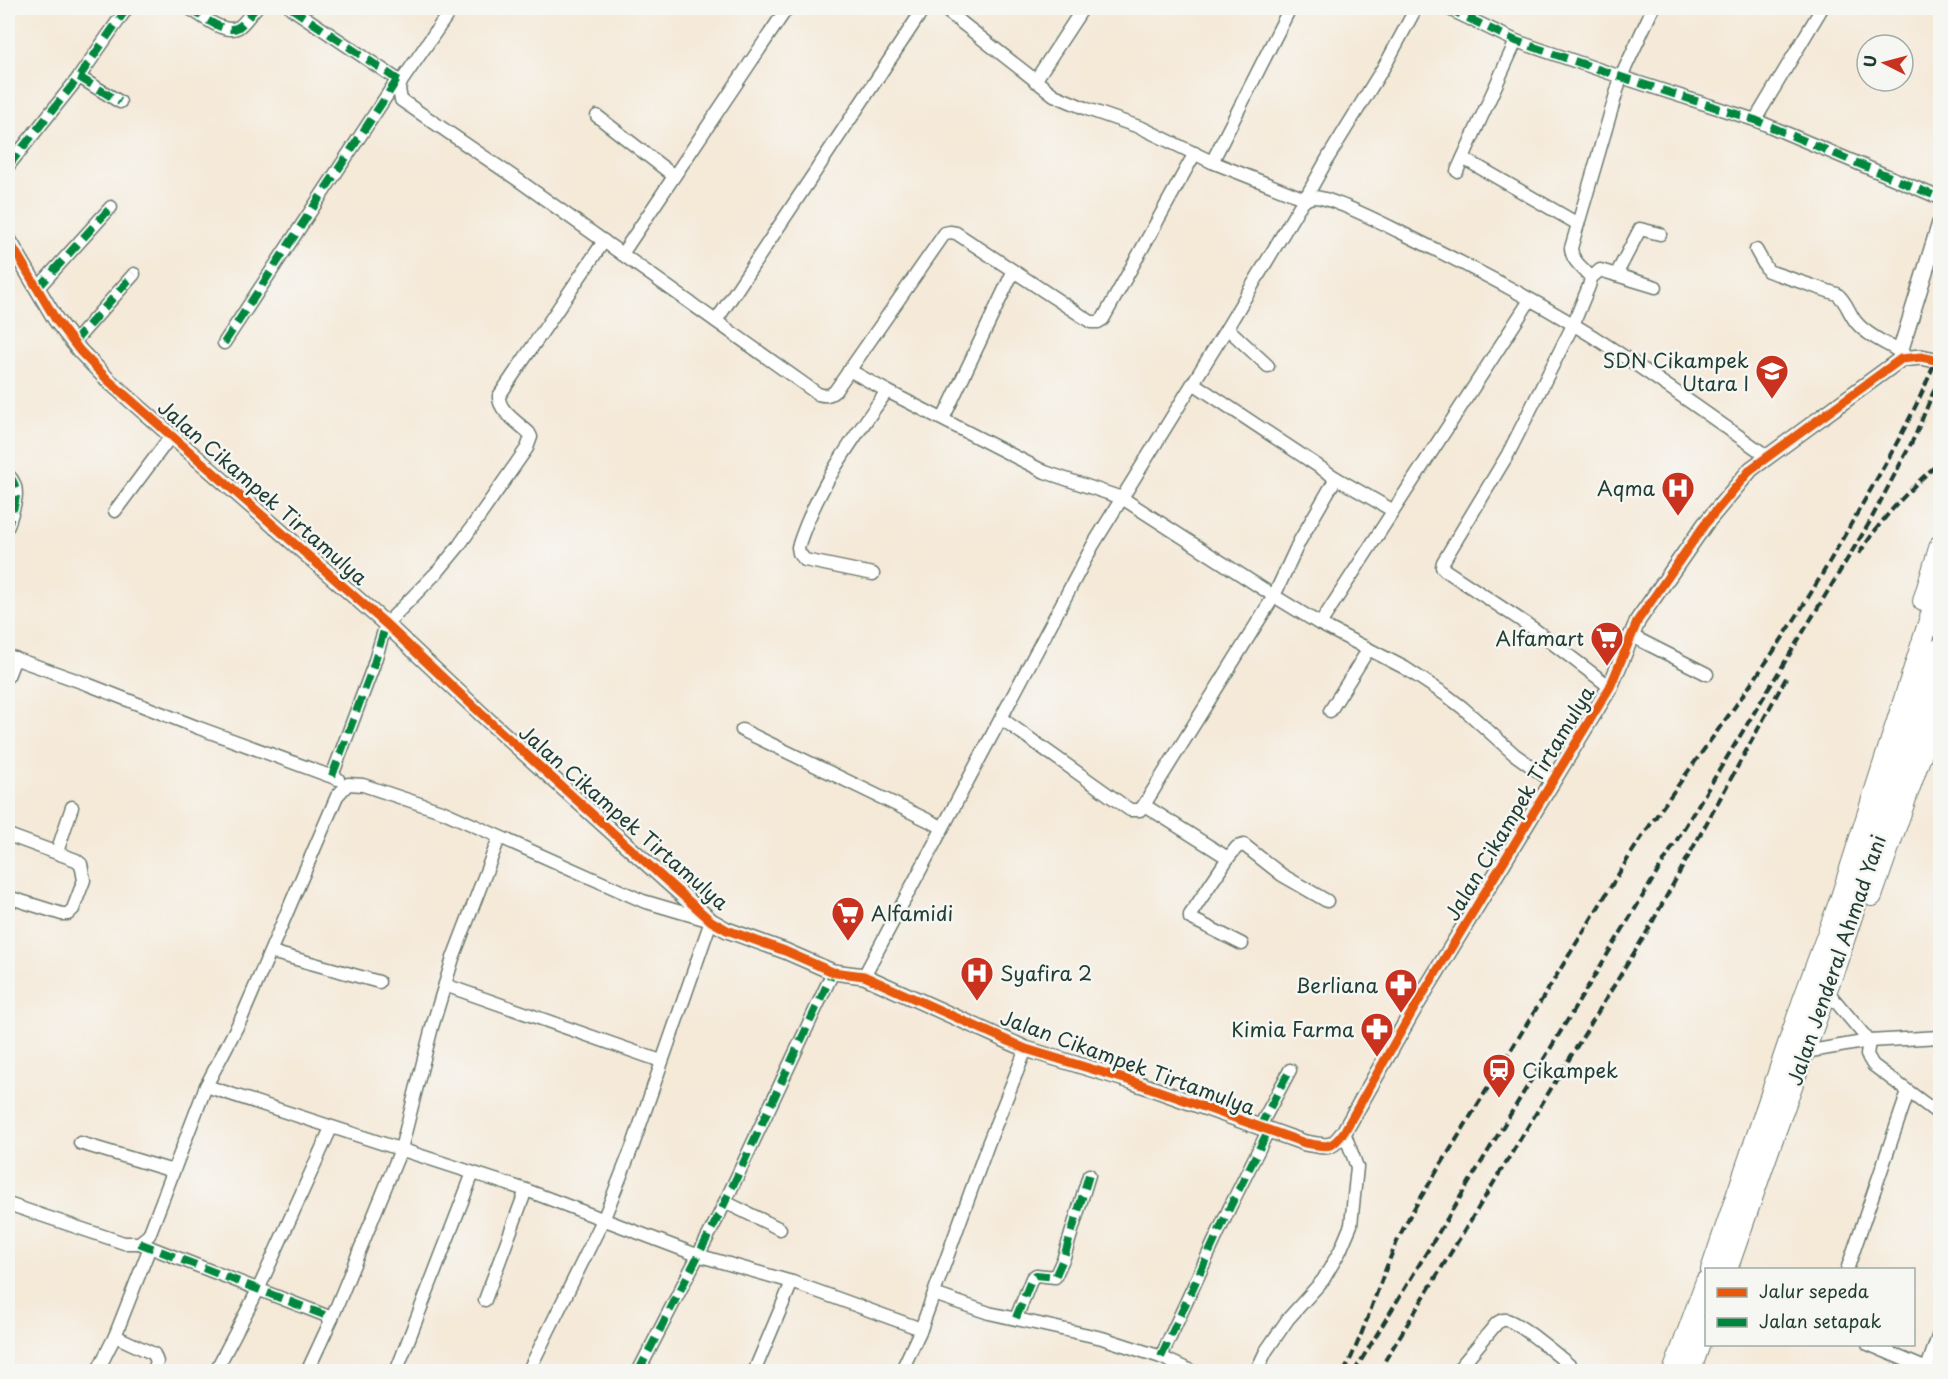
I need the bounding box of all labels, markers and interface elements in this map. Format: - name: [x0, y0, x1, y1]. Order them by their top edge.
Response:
- north arrow: [1855, 33, 1915, 93]
- text: U: [1857, 54, 1882, 69]
- place label: SDN Cikampek Utara I: [1603, 345, 1749, 398]
- school or university icon: SDN Cikampek Utara I: [1754, 353, 1790, 400]
- street label: Jalan Cikampek Tirtamulya: [152, 392, 375, 592]
- hospital icon: Aqma: [1660, 470, 1696, 517]
- place label: Aqma: [1597, 473, 1656, 503]
- supermarket icon: Alfamart: [1589, 620, 1625, 667]
- place label: Alfamart: [1496, 623, 1584, 653]
- street label: Jalan Cikampek Tirtamulya: [1437, 679, 1601, 926]
- street label: Jalan Cikampek Tirtamulya: [513, 717, 736, 917]
- street label: Jalan Jenderal Ahmad Yani: [1779, 831, 1893, 1089]
- supermarket icon: Alfamidi: [830, 895, 866, 942]
- place label: Alfamidi: [871, 898, 953, 928]
- hospital icon: Syafira 2: [959, 955, 995, 1002]
- place label: Syafira 2: [1000, 958, 1092, 988]
- pharmacy icon: Berliana: [1383, 967, 1419, 1014]
- place label: Berliana: [1296, 970, 1378, 1000]
- street label: Jalan Cikampek Tirtamulya: [996, 1002, 1260, 1122]
- pharmacy icon: Kimia Farma: [1359, 1011, 1395, 1058]
- place label: Kimia Farma: [1231, 1014, 1354, 1044]
- station icon: Cikampek: [1481, 1052, 1517, 1099]
- place label: Cikampek: [1522, 1055, 1618, 1085]
- legend: [1705, 1268, 1915, 1346]
- text: Jalur sepeda: [1759, 1277, 1869, 1304]
- text: Jalan setapak: [1759, 1307, 1881, 1334]

